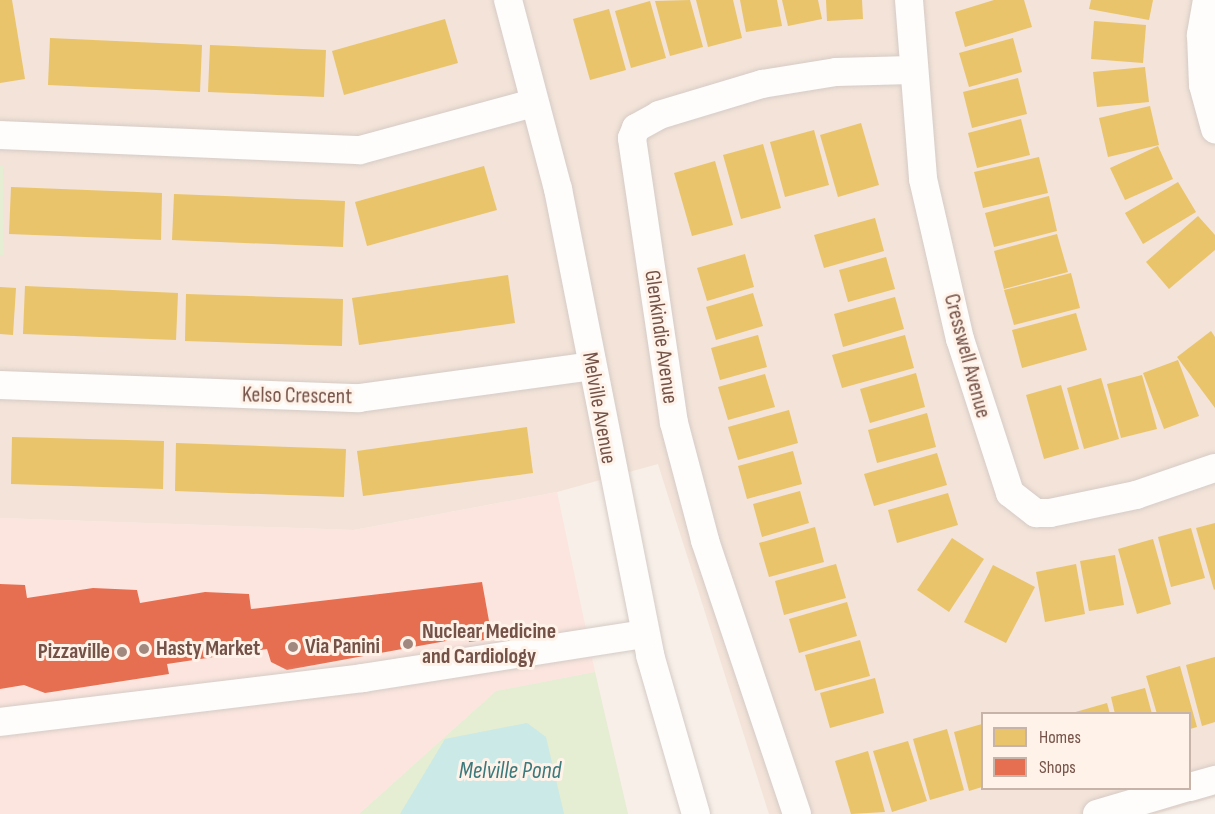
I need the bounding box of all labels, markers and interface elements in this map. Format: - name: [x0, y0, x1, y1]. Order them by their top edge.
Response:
- street label: Glenkindie Avenue: [639, 268, 683, 406]
- street label: Cresswell Avenue: [938, 291, 996, 421]
- street label: Melville Avenue: [576, 350, 622, 466]
- street label: Kelso Crescent: [242, 382, 352, 410]
- place label: Nuclear Medicine and Cardiology: [422, 618, 556, 670]
- place label: Via Panini: [305, 634, 380, 660]
- marker: Nuclear Medicine and Cardiology: [399, 635, 417, 653]
- place label: Hasty Market: [156, 636, 260, 662]
- place label: Pizzaville: [38, 639, 110, 665]
- marker: Via Panini: [286, 640, 300, 654]
- marker: Hasty Market: [137, 642, 151, 656]
- marker: Pizzaville: [115, 645, 129, 659]
- legend: [981, 712, 1191, 790]
- text: Homes: [1039, 727, 1081, 748]
- water label: Melville Pond: [459, 757, 561, 785]
- text: Shops: [1039, 757, 1076, 778]

